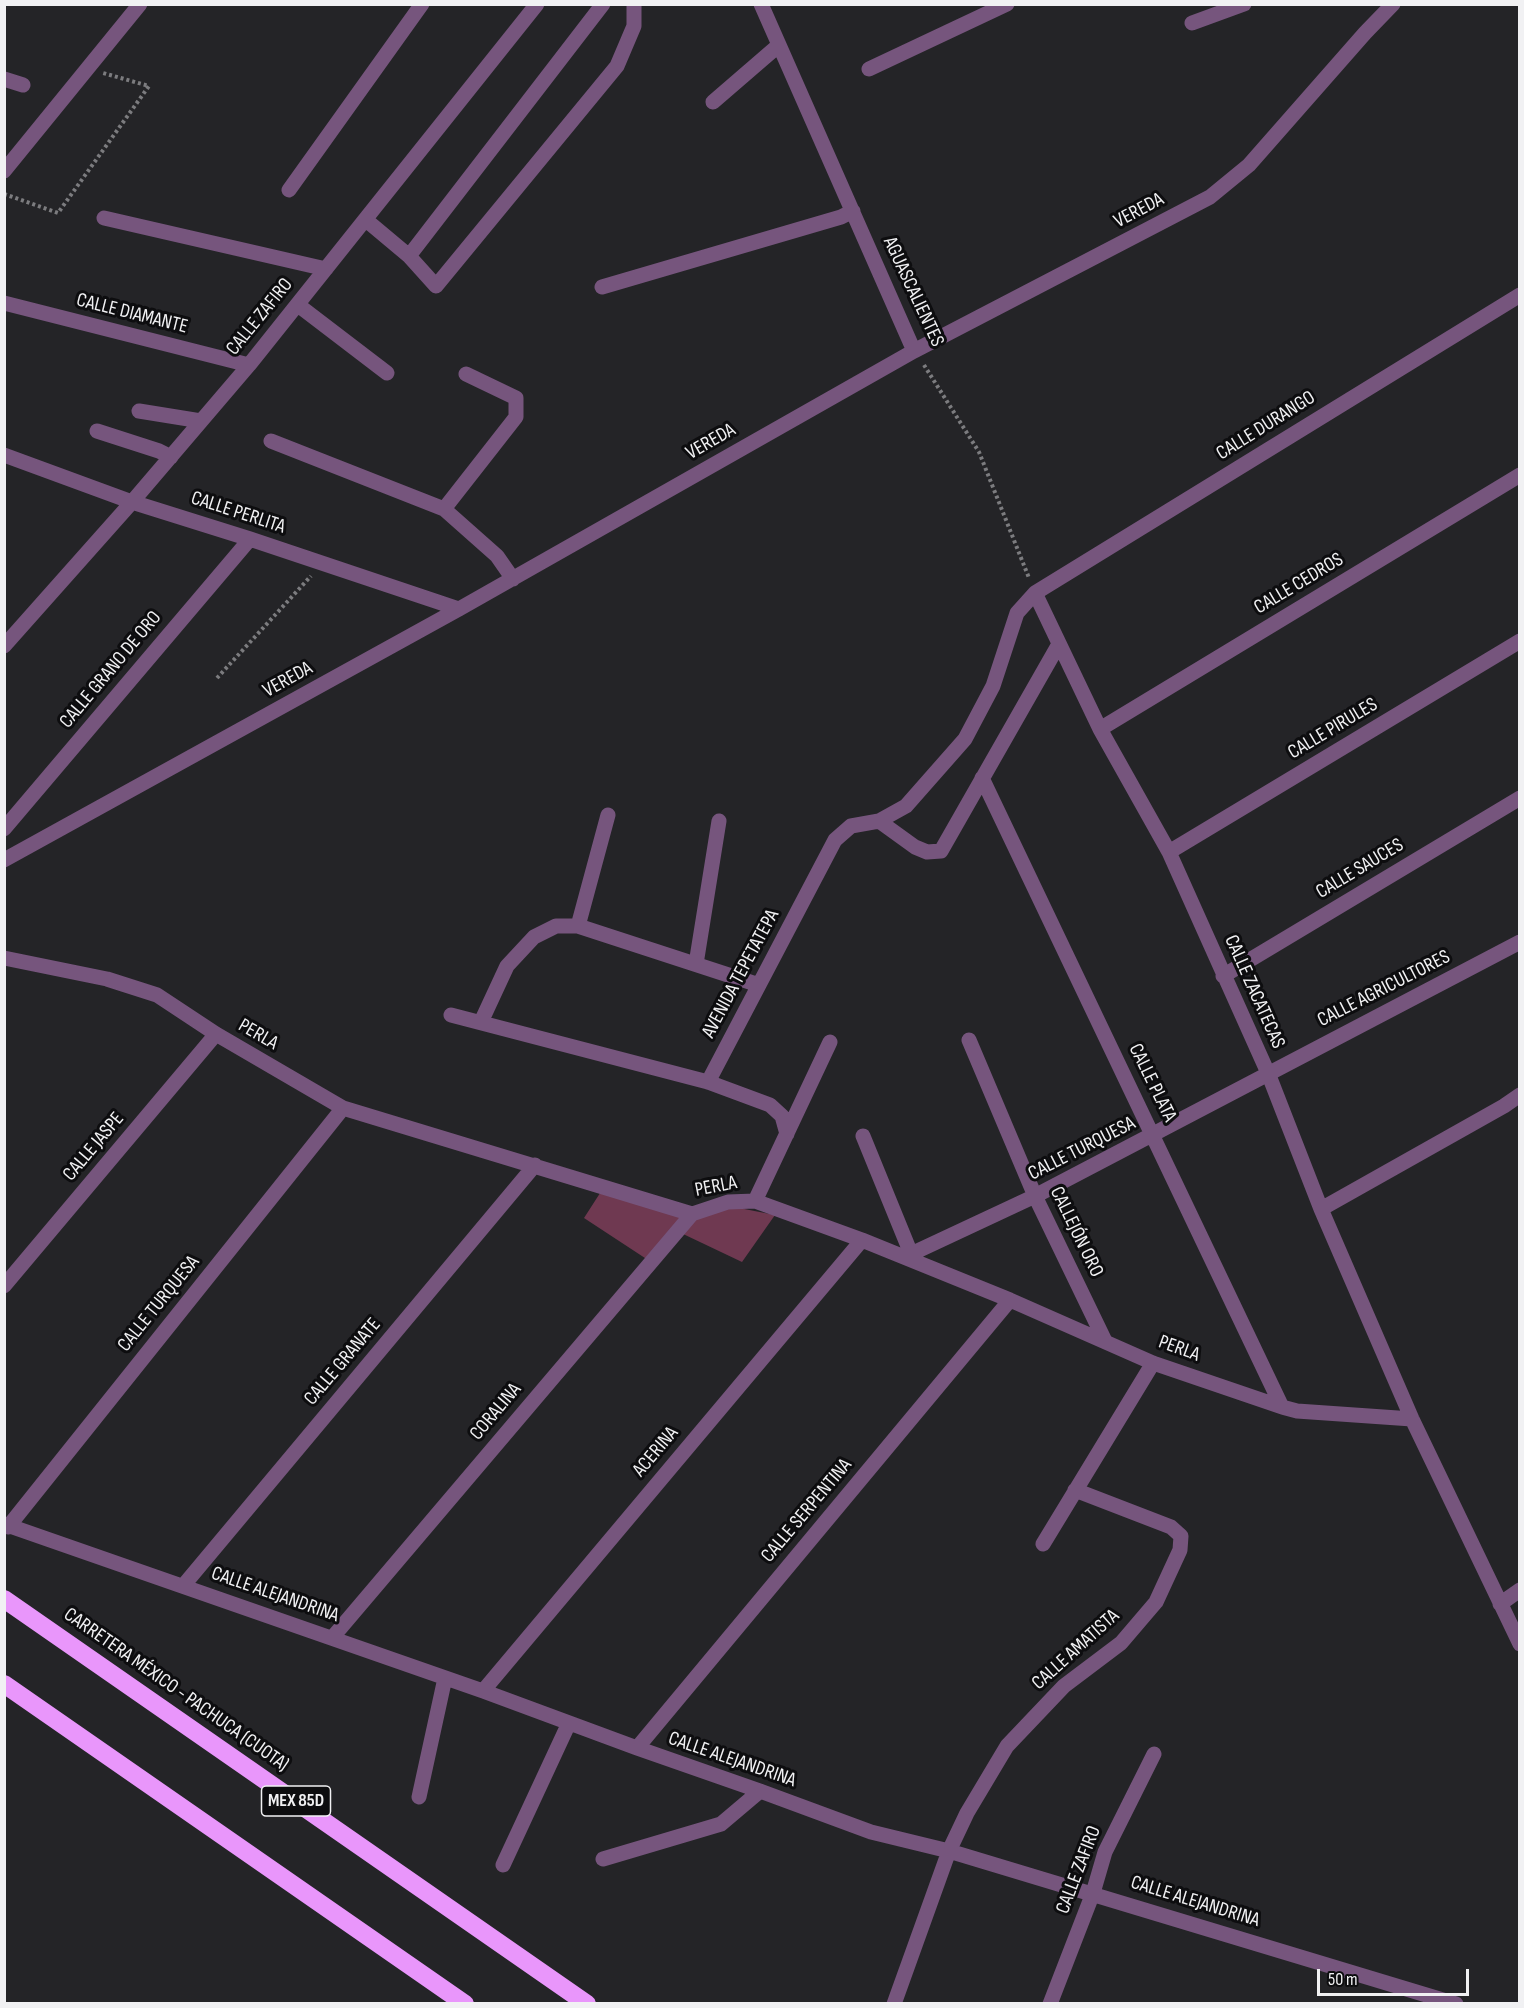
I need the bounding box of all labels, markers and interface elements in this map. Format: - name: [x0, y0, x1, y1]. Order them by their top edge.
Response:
- street label: VEREDA: [1110, 188, 1168, 234]
- street label: AGUASCALIENTES: [877, 233, 949, 351]
- street label: CALLE ZAFIRO: [222, 274, 298, 360]
- street label: CALLE DIAMANTE: [74, 289, 190, 339]
- street label: CALLE DURANGO: [1212, 386, 1320, 466]
- street label: VEREDA: [682, 418, 740, 466]
- street label: CALLE PERLITA: [188, 486, 288, 540]
- street label: CALLE CEDROS: [1250, 548, 1348, 620]
- street label: CALLE GRANO DE ORO: [55, 607, 167, 733]
- street label: VEREDA: [259, 657, 317, 703]
- street label: CALLE PIRULES: [1284, 693, 1382, 765]
- street label: CALLE SAUCES: [1312, 834, 1408, 904]
- street label: AVENIDA TEPETATEPA: [697, 906, 785, 1042]
- street label: CALLE ZACATECAS: [1218, 932, 1290, 1052]
- street label: CALLE AGRICULTORES: [1314, 945, 1454, 1033]
- street label: PERLA: [234, 1014, 282, 1056]
- street label: CALLE PLATA: [1123, 1040, 1181, 1126]
- street label: CALLE JASPE: [58, 1108, 130, 1186]
- street label: CALLE TURQUESA: [1025, 1112, 1139, 1186]
- street label: PERLA: [693, 1171, 739, 1203]
- street label: CALLEJÓN ORO: [1044, 1183, 1108, 1281]
- street label: CALLE TURQUESA: [113, 1251, 205, 1357]
- street label: CALLE GRANATE: [300, 1314, 386, 1410]
- street label: PERLA: [1155, 1331, 1203, 1367]
- street label: CORALINA: [465, 1379, 527, 1445]
- street label: ACERINA: [628, 1422, 684, 1482]
- street label: CALLE SERPENTINA: [757, 1454, 857, 1568]
- street label: CALLE ALEJANDRINA: [208, 1562, 342, 1628]
- street label: CARRETERA MÉXICO - PACHUCA (CUOTA): [59, 1603, 293, 1777]
- street label: CALLE AMATISTA: [1027, 1605, 1125, 1695]
- street label: CALLE ALEJANDRINA: [665, 1727, 799, 1793]
- road number: MEX 85D: [262, 1786, 330, 1816]
- street label: CALLE ZAFIRO: [1051, 1823, 1107, 1917]
- street label: CALLE ALEJANDRINA: [1128, 1871, 1262, 1933]
- scale bar: [1320, 1957, 1472, 1995]
- text: 50 m: [1328, 1969, 1358, 1990]

